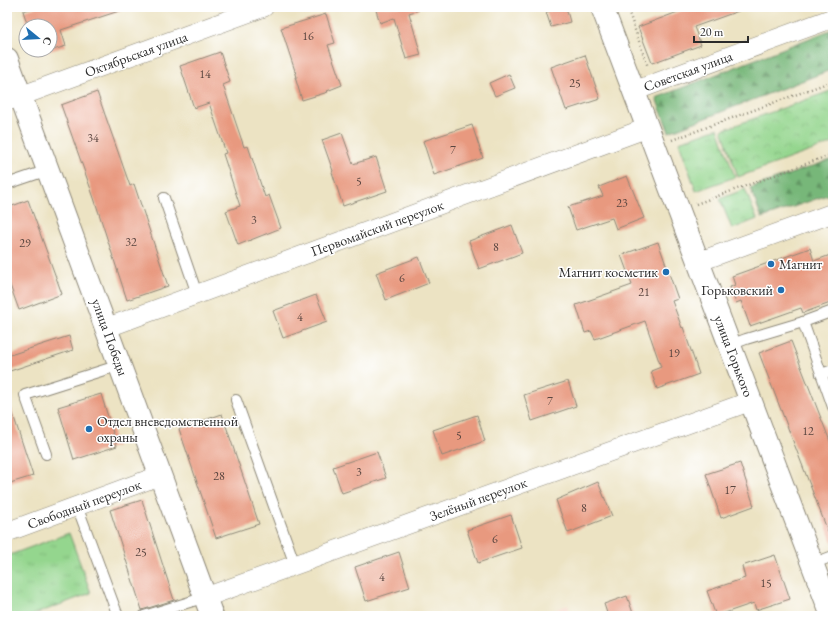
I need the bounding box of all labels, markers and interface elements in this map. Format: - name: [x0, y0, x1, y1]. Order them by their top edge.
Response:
- north arrow: [18, 18, 58, 58]
- scale bar: [694, 18, 748, 44]
- text: 20 m: [700, 24, 724, 40]
- street label: Октябрьская улица: [82, 27, 190, 81]
- house number: 16: [302, 28, 314, 44]
- text: С: [40, 35, 55, 47]
- street label: Советская улица: [641, 46, 735, 95]
- house number: 14: [199, 66, 211, 82]
- house number: 25: [569, 75, 581, 91]
- house number: 34: [87, 130, 99, 146]
- house number: 7: [450, 142, 456, 158]
- house number: 5: [356, 173, 362, 189]
- house number: 23: [616, 195, 628, 211]
- street label: Первомайский переулок: [308, 196, 446, 260]
- house number: 3: [251, 212, 257, 228]
- house number: 32: [125, 234, 137, 250]
- house number: 29: [19, 235, 31, 251]
- house number: 8: [493, 239, 499, 255]
- place label: Магнит: [779, 255, 823, 273]
- marker: Магнит: [766, 259, 776, 269]
- place label: Магнит косметик: [559, 263, 658, 281]
- marker: Магнит косметик: [661, 267, 671, 277]
- house number: 6: [399, 270, 405, 286]
- place label: Горьковский: [701, 281, 774, 299]
- house number: 21: [638, 284, 650, 300]
- marker: Горьковский: [776, 285, 786, 295]
- street label: улица Победы: [88, 296, 132, 379]
- house number: 4: [297, 309, 303, 325]
- street label: улица Горького: [710, 312, 758, 400]
- house number: 19: [668, 345, 680, 361]
- house number: 7: [547, 393, 553, 409]
- place label: Отдел вневедомственной охраны: [97, 412, 239, 446]
- house number: 12: [802, 423, 814, 439]
- marker: Отдел вневедомственной охраны: [84, 424, 94, 434]
- house number: 5: [456, 427, 462, 443]
- house number: 3: [356, 464, 362, 480]
- house number: 28: [213, 468, 225, 484]
- street label: Зелёный переулок: [427, 473, 529, 525]
- street label: Свободный переулок: [25, 475, 144, 533]
- house number: 17: [724, 482, 736, 498]
- house number: 8: [581, 500, 587, 516]
- house number: 6: [492, 531, 498, 547]
- house number: 25: [135, 544, 147, 560]
- house number: 4: [379, 569, 385, 585]
- house number: 15: [760, 575, 772, 591]

